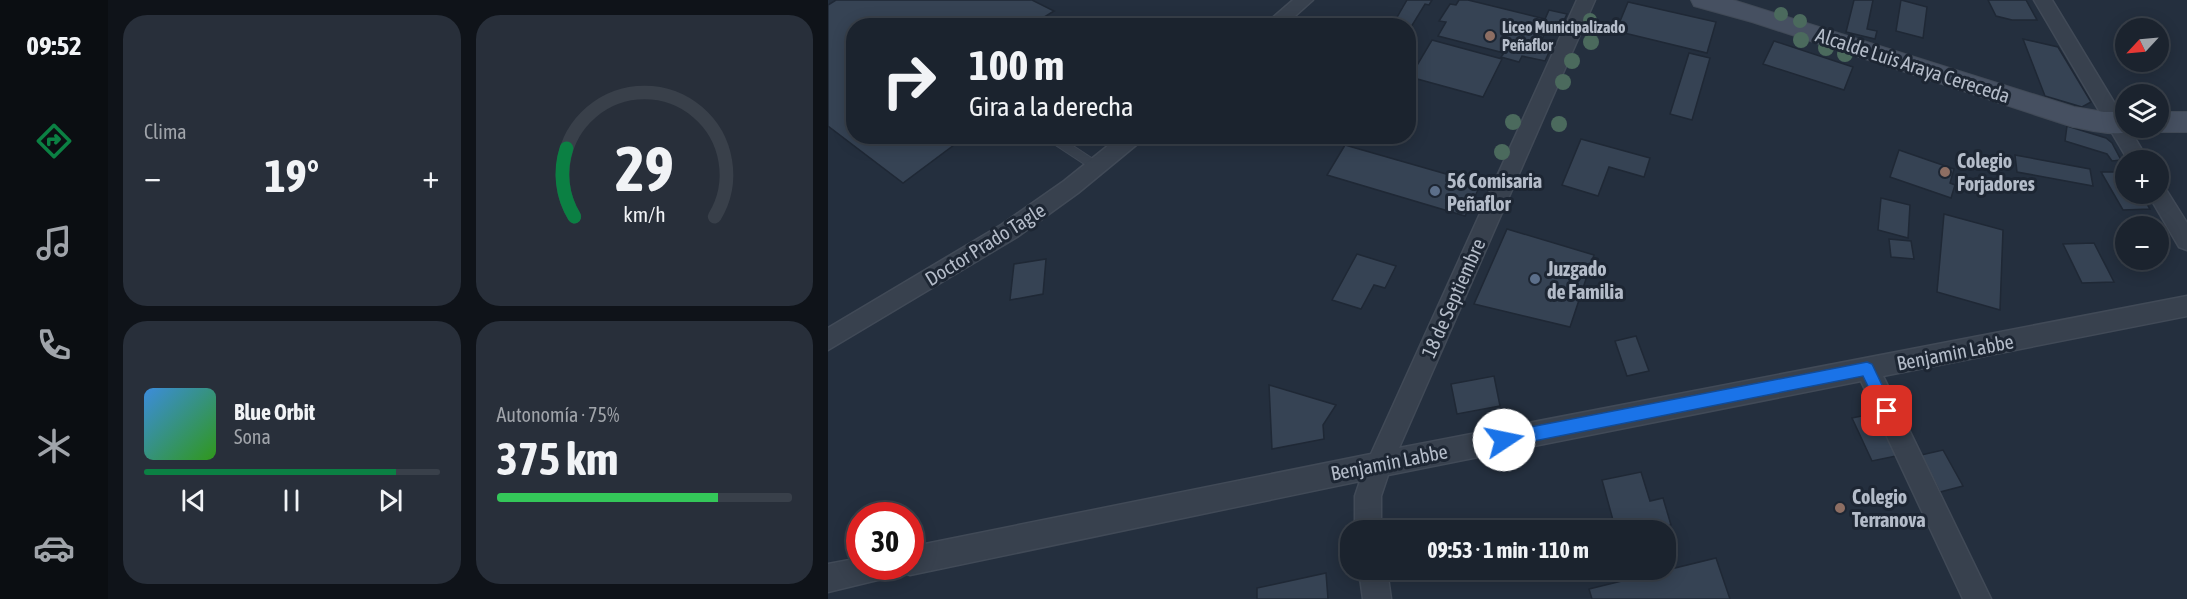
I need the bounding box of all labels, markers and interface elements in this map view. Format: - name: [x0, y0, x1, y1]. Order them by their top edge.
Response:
- place label: Liceo Municipalizado Peñaflor: [1502, 18, 1626, 54]
- north arrow: [2115, 18, 2169, 72]
- map controls: [2115, 18, 2169, 270]
- street label: Alcalde Luis Araya Cereceda: [1813, 23, 2013, 107]
- marker: Liceo Municipalizado Peñaflor: [1483, 29, 1497, 43]
- text: 09:52: [26, 30, 82, 61]
- text: 100 m: [969, 41, 1064, 89]
- icon: right: [870, 42, 948, 120]
- button: layers: [2115, 84, 2169, 138]
- text: Gira a la derecha: [969, 91, 1134, 122]
- icon: directions: [33, 120, 75, 162]
- text: Clima: [144, 120, 187, 143]
- text: 29: [615, 133, 674, 204]
- place label: Colegio Forjadores: [1957, 149, 2035, 195]
- text: 19°: [264, 150, 319, 202]
- button: +: [2115, 150, 2169, 204]
- text: −: [144, 157, 161, 195]
- text: +: [422, 157, 439, 195]
- marker: Colegio Forjadores: [1938, 165, 1952, 179]
- place label: 56 Comisaria Peñaflor: [1447, 169, 1542, 215]
- marker: 56 Comisaria Peñaflor: [1428, 184, 1442, 198]
- street label: Doctor Prado Tagle: [921, 198, 1049, 290]
- text: km/h: [623, 203, 666, 228]
- button: −: [2115, 216, 2169, 270]
- icon: music: [33, 222, 75, 264]
- street label: 18 de Septiembre: [1416, 235, 1490, 361]
- place label: Juzgado de Familia: [1546, 257, 1623, 303]
- marker: Juzgado de Familia: [1528, 272, 1542, 286]
- icon: phone: [33, 324, 75, 366]
- street label: Benjamin Labbe: [1895, 329, 2015, 375]
- pin: [1861, 385, 1912, 436]
- icon: arrive: [1870, 394, 1903, 427]
- text: Blue Orbit: [234, 399, 315, 425]
- text: Autonomía · 75%: [497, 403, 619, 426]
- position arrow: [1472, 408, 1536, 472]
- icon: climate: [33, 425, 75, 467]
- text: Sona: [234, 425, 271, 448]
- text: 375 km: [497, 433, 618, 485]
- street label: Benjamin Labbe: [1329, 439, 1449, 485]
- icon: previous: [177, 484, 210, 517]
- icon: pause: [275, 484, 308, 517]
- icon: next: [374, 484, 407, 517]
- place label: Colegio Terranova: [1852, 485, 1926, 531]
- marker: Colegio Terranova: [1833, 501, 1847, 515]
- speed limit sign: 30: [846, 502, 924, 580]
- icon: car: [33, 527, 75, 569]
- text: 09:53 · 1 min · 110 m: [1427, 537, 1589, 563]

